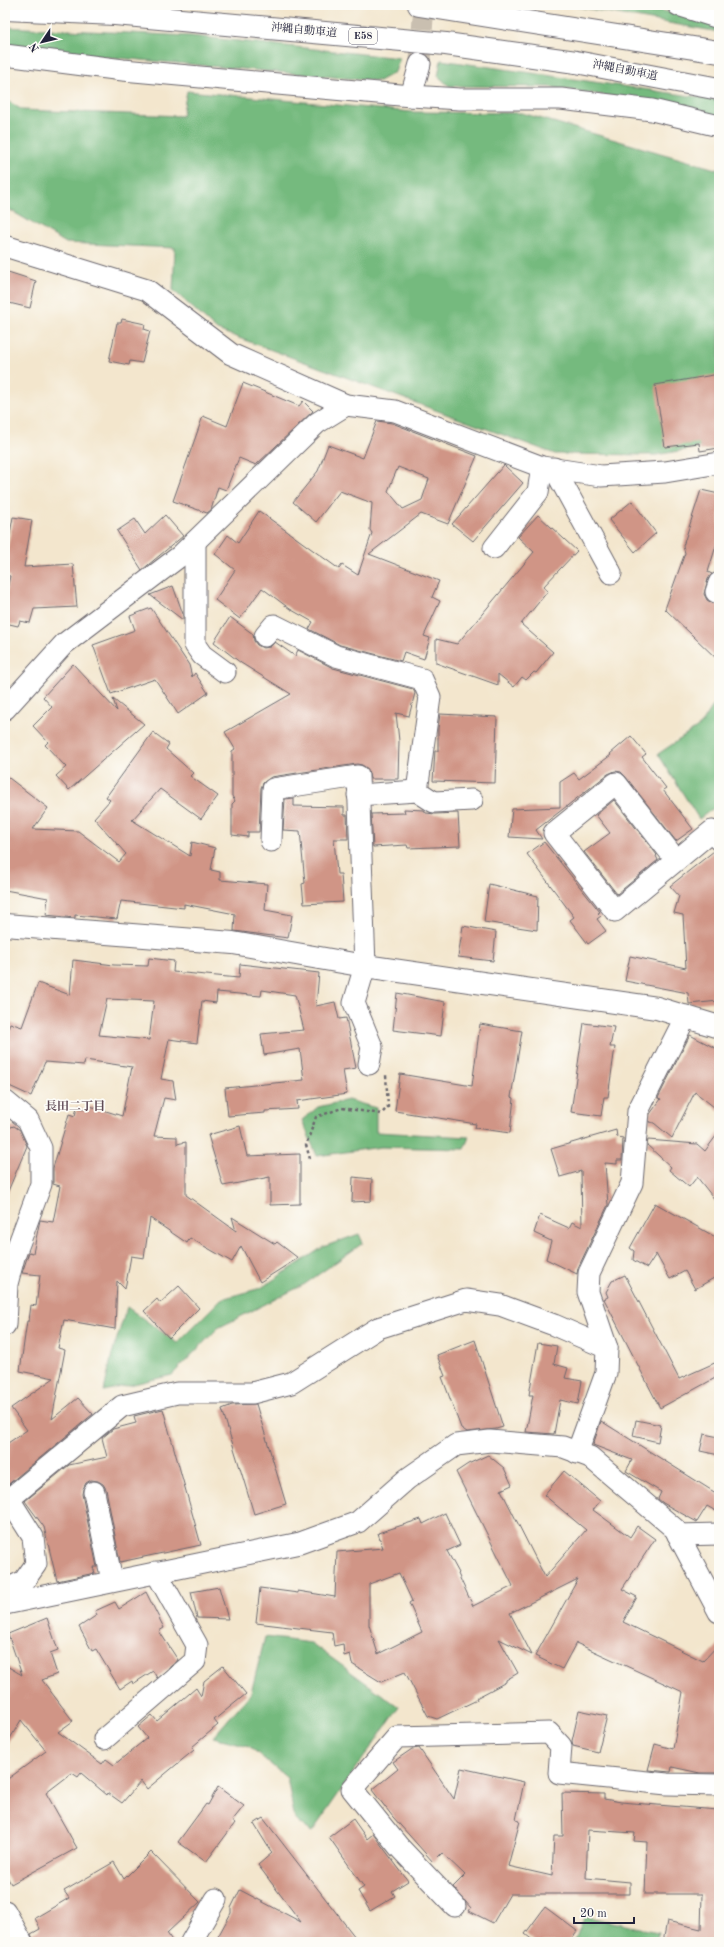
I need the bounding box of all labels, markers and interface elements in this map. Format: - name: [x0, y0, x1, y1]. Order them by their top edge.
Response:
- street label: 沖縄自動車道: [271, 21, 338, 39]
- north arrow: [22, 22, 62, 62]
- road number: E58: [349, 28, 377, 44]
- text: N: [28, 40, 42, 53]
- street label: 沖縄自動車道: [592, 57, 659, 83]
- district label: 長田二丁目: [45, 1099, 105, 1113]
- scale bar: [574, 1899, 634, 1925]
- text: 20 m: [580, 1908, 607, 1920]

